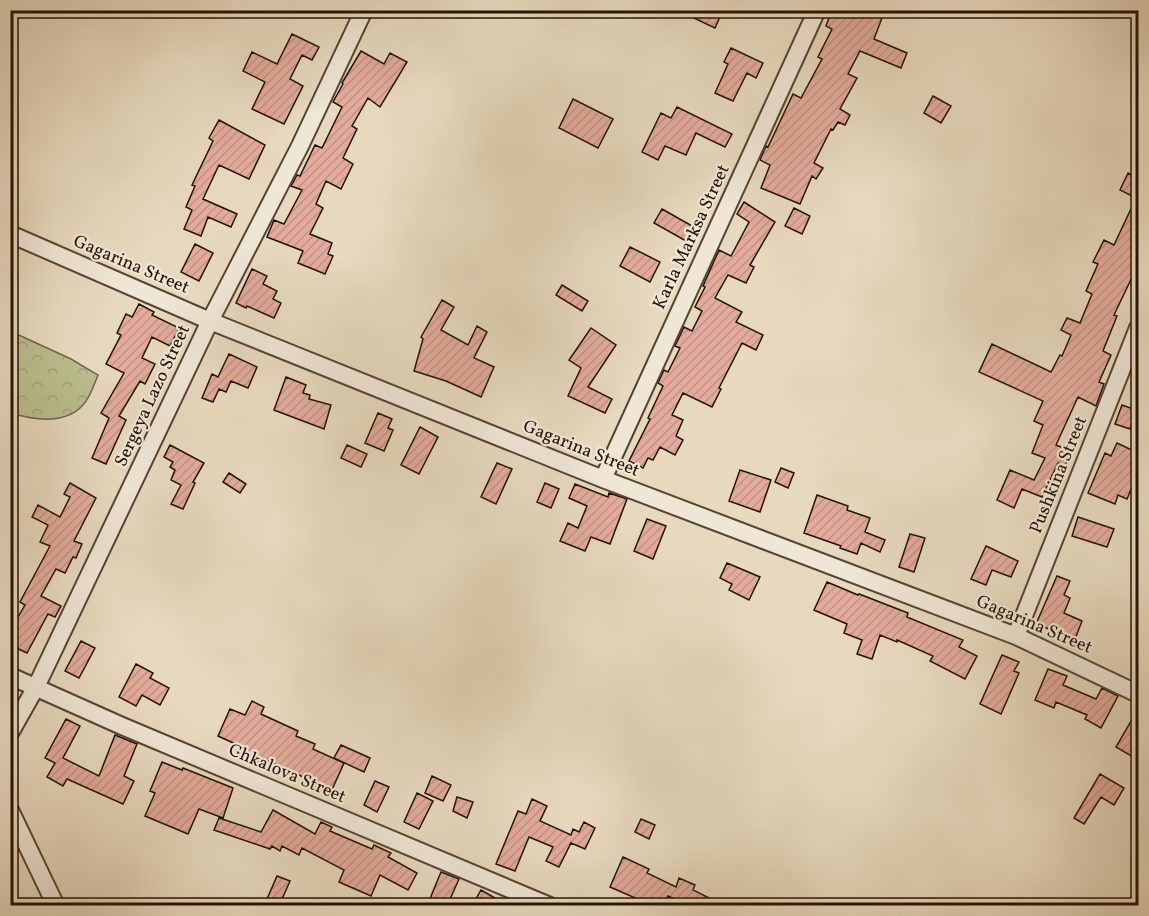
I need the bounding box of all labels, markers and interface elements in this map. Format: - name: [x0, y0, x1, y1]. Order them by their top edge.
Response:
- street label: Karla Marksa Street: [647, 160, 737, 314]
- street label: Gagarina Street: [69, 229, 193, 301]
- street label: Sergeya Lazo Street: [109, 321, 197, 471]
- street label: Pushkina Street: [1024, 412, 1094, 538]
- street label: Gagarina Street: [519, 414, 643, 484]
- street label: Gagarina Street: [972, 589, 1096, 661]
- street label: Chkalova Street: [224, 738, 350, 810]

